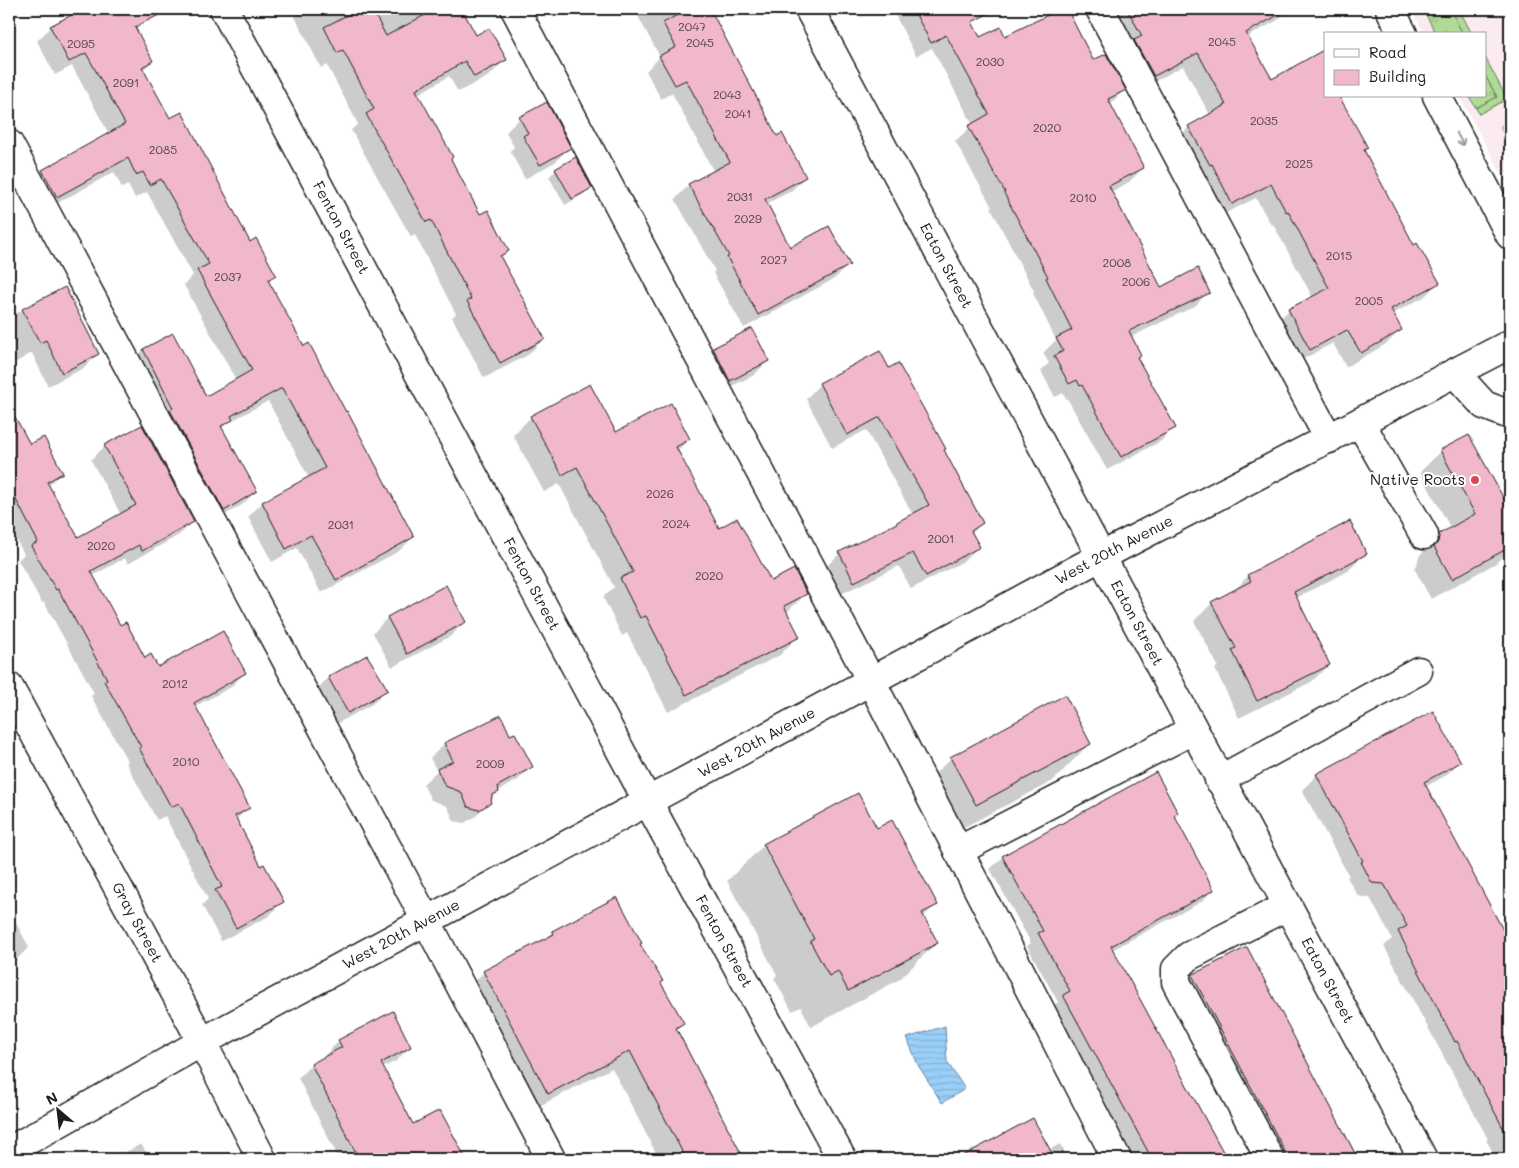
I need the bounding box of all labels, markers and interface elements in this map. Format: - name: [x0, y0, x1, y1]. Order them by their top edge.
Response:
- house number: 2047: [678, 18, 706, 34]
- legend: [1324, 32, 1486, 98]
- house number: 2045: [1208, 33, 1236, 49]
- house number: 2045: [686, 34, 714, 50]
- house number: 2095: [67, 35, 95, 51]
- text: Road: [1369, 42, 1406, 62]
- house number: 2030: [976, 53, 1005, 69]
- text: Building: [1369, 66, 1426, 86]
- house number: 2091: [113, 74, 139, 90]
- house number: 2043: [713, 86, 741, 102]
- house number: 2041: [725, 105, 751, 121]
- house number: 2035: [1250, 112, 1278, 128]
- house number: 2020: [1033, 119, 1062, 135]
- one-way arrow: [1455, 132, 1465, 146]
- house number: 2085: [149, 141, 177, 157]
- house number: 2025: [1285, 155, 1313, 171]
- street label: Fenton Street: [309, 177, 375, 277]
- house number: 2031: [727, 188, 753, 204]
- house number: 2010: [1070, 189, 1097, 205]
- house number: 2029: [734, 210, 762, 226]
- street label: Eaton Street: [916, 219, 978, 312]
- house number: 2015: [1326, 247, 1352, 263]
- house number: 2027: [760, 251, 788, 267]
- house number: 2008: [1103, 254, 1131, 270]
- house number: 2037: [214, 268, 242, 284]
- house number: 2006: [1122, 273, 1150, 289]
- house number: 2005: [1355, 292, 1383, 308]
- place label: Native Roots: [1370, 469, 1465, 489]
- marker: Native Roots: [1469, 474, 1481, 486]
- house number: 2026: [646, 485, 674, 501]
- street label: West 20th Avenue: [1051, 510, 1176, 588]
- house number: 2024: [662, 515, 690, 531]
- house number: 2031: [328, 516, 354, 532]
- house number: 2001: [928, 530, 954, 546]
- street label: Fenton Street: [499, 534, 565, 633]
- house number: 2020: [87, 537, 116, 553]
- house number: 2020: [695, 567, 724, 583]
- street label: Eaton Street: [1107, 576, 1169, 669]
- house number: 2012: [162, 675, 188, 691]
- street label: West 20th Avenue: [694, 702, 818, 781]
- house number: 2010: [173, 753, 200, 769]
- house number: 2009: [476, 755, 504, 771]
- street label: Gray Street: [108, 878, 168, 966]
- street label: Fenton Street: [691, 891, 758, 991]
- street label: West 20th Avenue: [338, 894, 463, 973]
- street label: Eaton Street: [1297, 933, 1359, 1026]
- north arrow: [32, 1086, 82, 1136]
- text: N: [43, 1087, 61, 1109]

